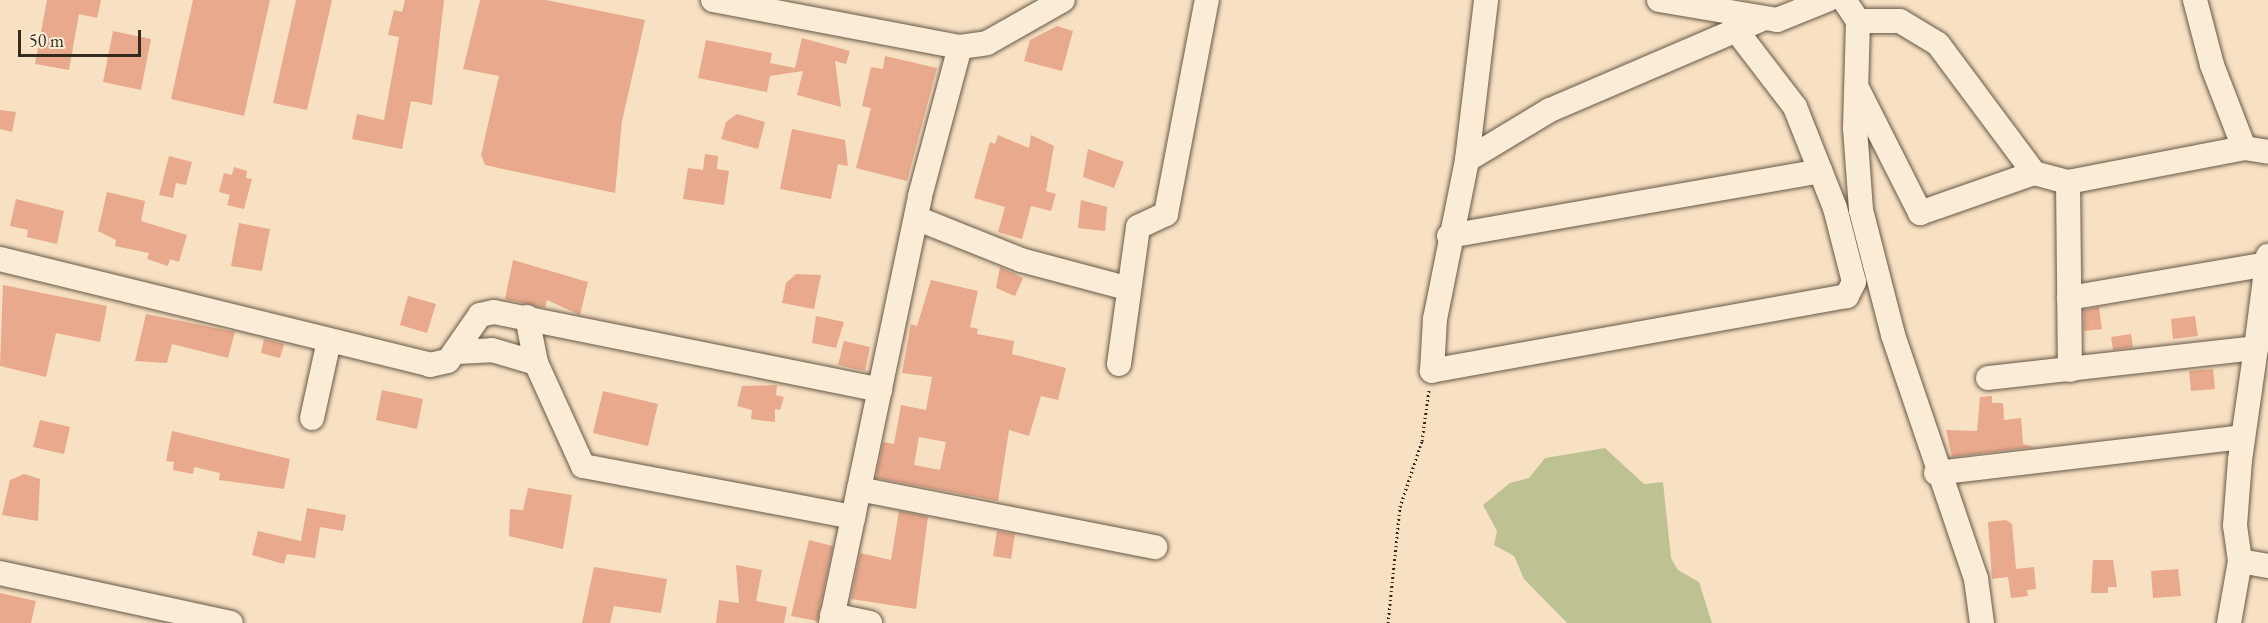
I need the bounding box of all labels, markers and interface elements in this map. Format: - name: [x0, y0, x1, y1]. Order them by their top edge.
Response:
- scale bar: [21, 18, 144, 56]
- text: 50 m: [29, 29, 64, 52]

